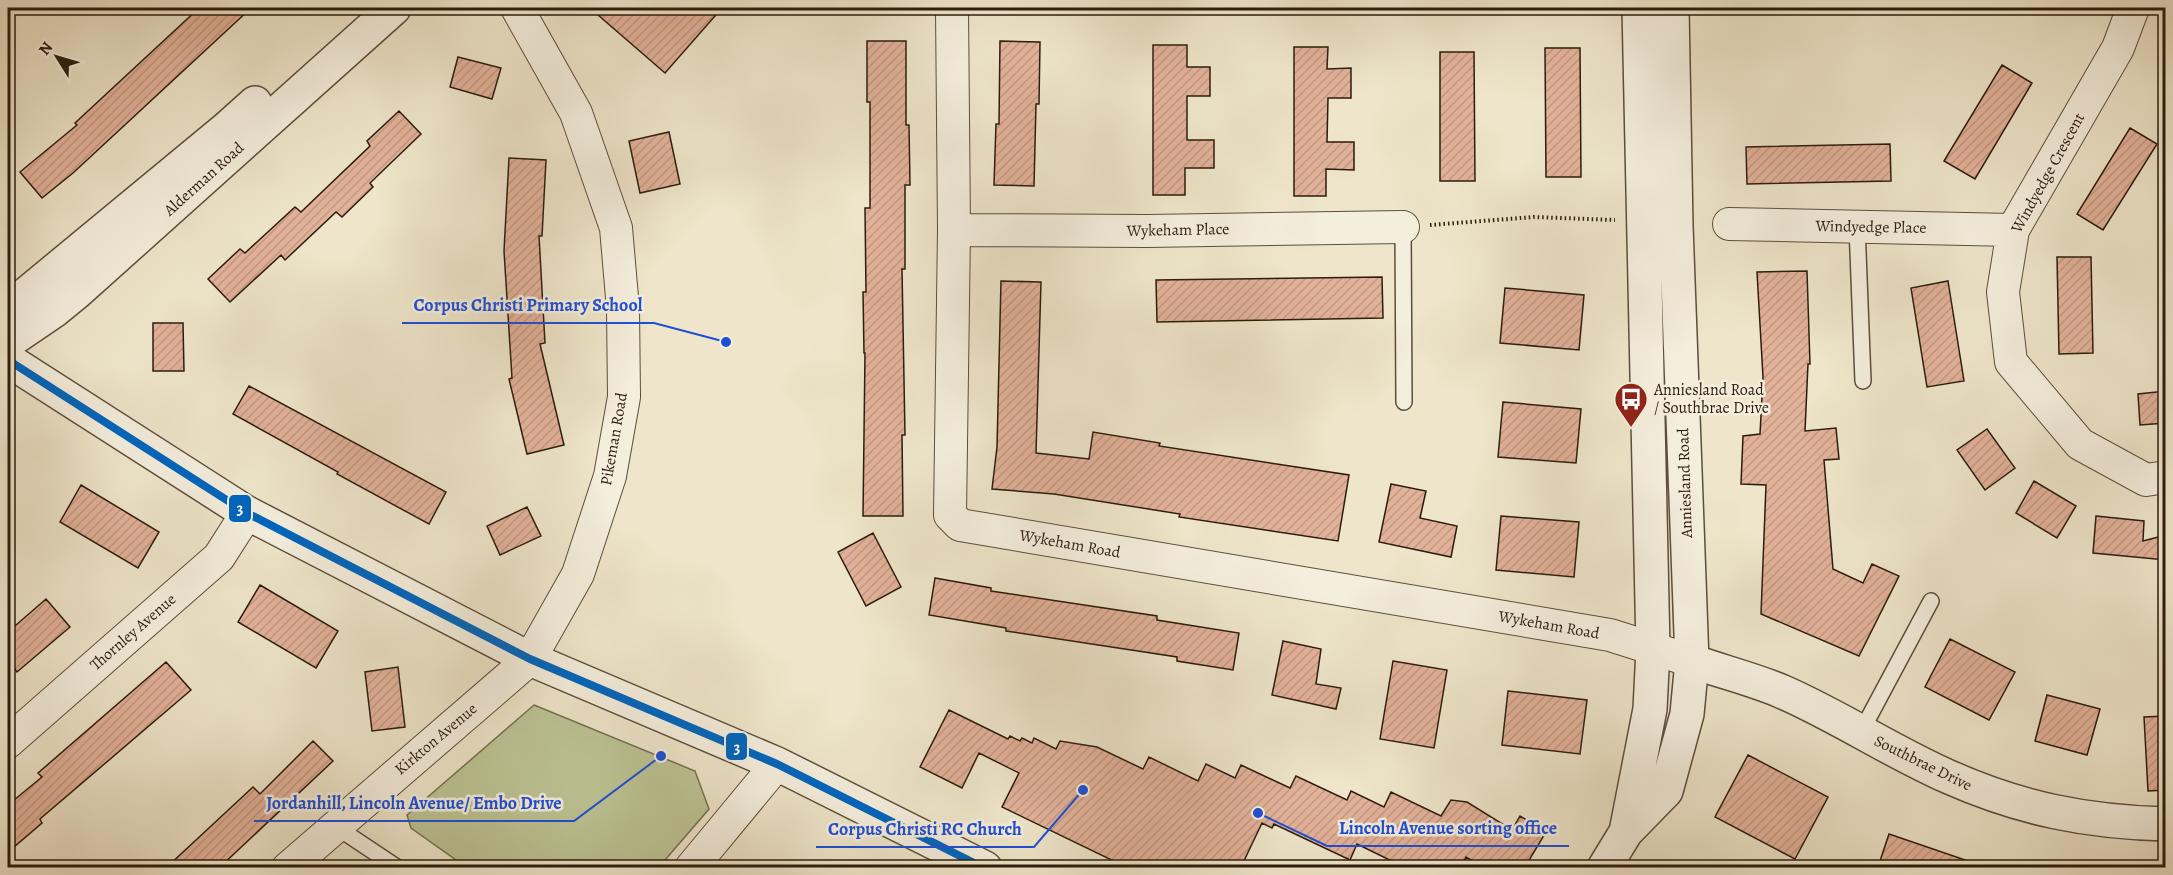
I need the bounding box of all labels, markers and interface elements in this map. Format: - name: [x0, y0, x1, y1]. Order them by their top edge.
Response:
- north arrow: [27, 27, 87, 87]
- text: N: [34, 37, 58, 60]
- street label: Windyedge Crescent: [2005, 109, 2090, 238]
- street label: Alderman Road: [158, 137, 249, 222]
- street label: Windyedge Place: [1814, 215, 1927, 239]
- street label: Wykeham Place: [1125, 218, 1230, 242]
- callout: Corpus Christi Primary School: [402, 287, 654, 323]
- text: Corpus Christi Primary School: [414, 293, 643, 317]
- place label: Anniesland Road / Southbrae Drive: [1653, 379, 1769, 419]
- bus stop icon: Anniesland Road / Southbrae Drive: [1613, 381, 1649, 428]
- street label: Pikeman Road: [595, 390, 633, 487]
- street label: Anniesland Road: [1672, 427, 1698, 539]
- line badge: 3: [228, 494, 252, 523]
- text: 3: [237, 498, 244, 520]
- street label: Wykeham Road: [1017, 524, 1123, 564]
- street label: Thornley Avenue: [85, 588, 181, 676]
- street label: Wykeham Road: [1496, 605, 1602, 645]
- street label: Kirkton Avenue: [390, 698, 482, 780]
- street label: Southbrae Drive: [1870, 730, 1976, 796]
- line badge: 3: [725, 732, 748, 761]
- text: 3: [734, 737, 741, 759]
- callout: Jordanhill, Lincoln Avenue/ Embo Drive: [254, 785, 574, 821]
- text: Jordanhill, Lincoln Avenue/ Embo Drive: [266, 791, 562, 815]
- callout: Lincoln Avenue sorting office: [1327, 810, 1569, 846]
- callout: Corpus Christi RC Church: [816, 811, 1034, 847]
- text: Lincoln Avenue sorting office: [1339, 816, 1557, 840]
- text: Corpus Christi RC Church: [828, 817, 1022, 841]

